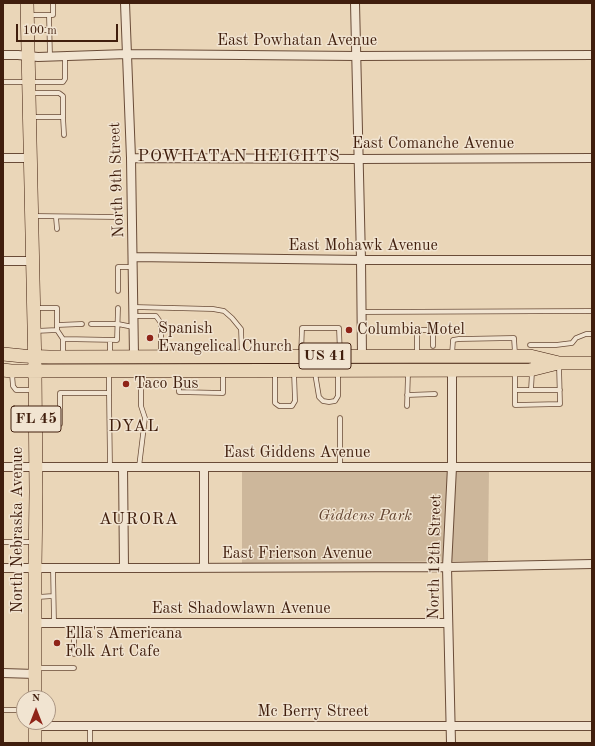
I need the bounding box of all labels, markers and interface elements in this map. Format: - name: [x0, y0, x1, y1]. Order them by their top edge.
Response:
- scale bar: [18, 16, 120, 42]
- text: 100 m: [23, 25, 57, 37]
- street label: East Powhatan Avenue: [217, 31, 377, 51]
- street label: North 9th Street: [105, 122, 129, 238]
- street label: East Comanche Avenue: [352, 134, 514, 154]
- district label: POWHATAN HEIGHTS: [138, 147, 340, 167]
- street label: East Mohawk Avenue: [288, 236, 438, 256]
- place label: Spanish Evangelical Church: [158, 319, 292, 357]
- place label: Columbia Motel: [357, 320, 465, 340]
- marker: Columbia Motel: [344, 325, 354, 335]
- marker: Spanish Evangelical Church: [145, 333, 155, 343]
- road number: US 41: [299, 343, 351, 369]
- place label: Taco Bus: [134, 374, 198, 394]
- marker: Taco Bus: [121, 379, 131, 389]
- road number: FL 45: [11, 406, 61, 432]
- district label: DYAL: [108, 417, 160, 437]
- street label: East Giddens Avenue: [224, 443, 370, 463]
- street label: North Nebraska Avenue: [8, 447, 28, 613]
- street label: North 12th Street: [424, 494, 446, 620]
- park label: Giddens Park: [318, 506, 412, 526]
- district label: AURORA: [99, 510, 179, 530]
- street label: East Frierson Avenue: [222, 544, 372, 564]
- street label: East Shadowlawn Avenue: [151, 599, 331, 619]
- place label: Ella's Americana Folk Art Cafe: [65, 624, 182, 662]
- marker: Ella's Americana Folk Art Cafe: [52, 638, 62, 648]
- north arrow: [16, 690, 56, 730]
- text: N: [32, 693, 40, 704]
- street label: Mc Berry Street: [257, 702, 369, 722]

